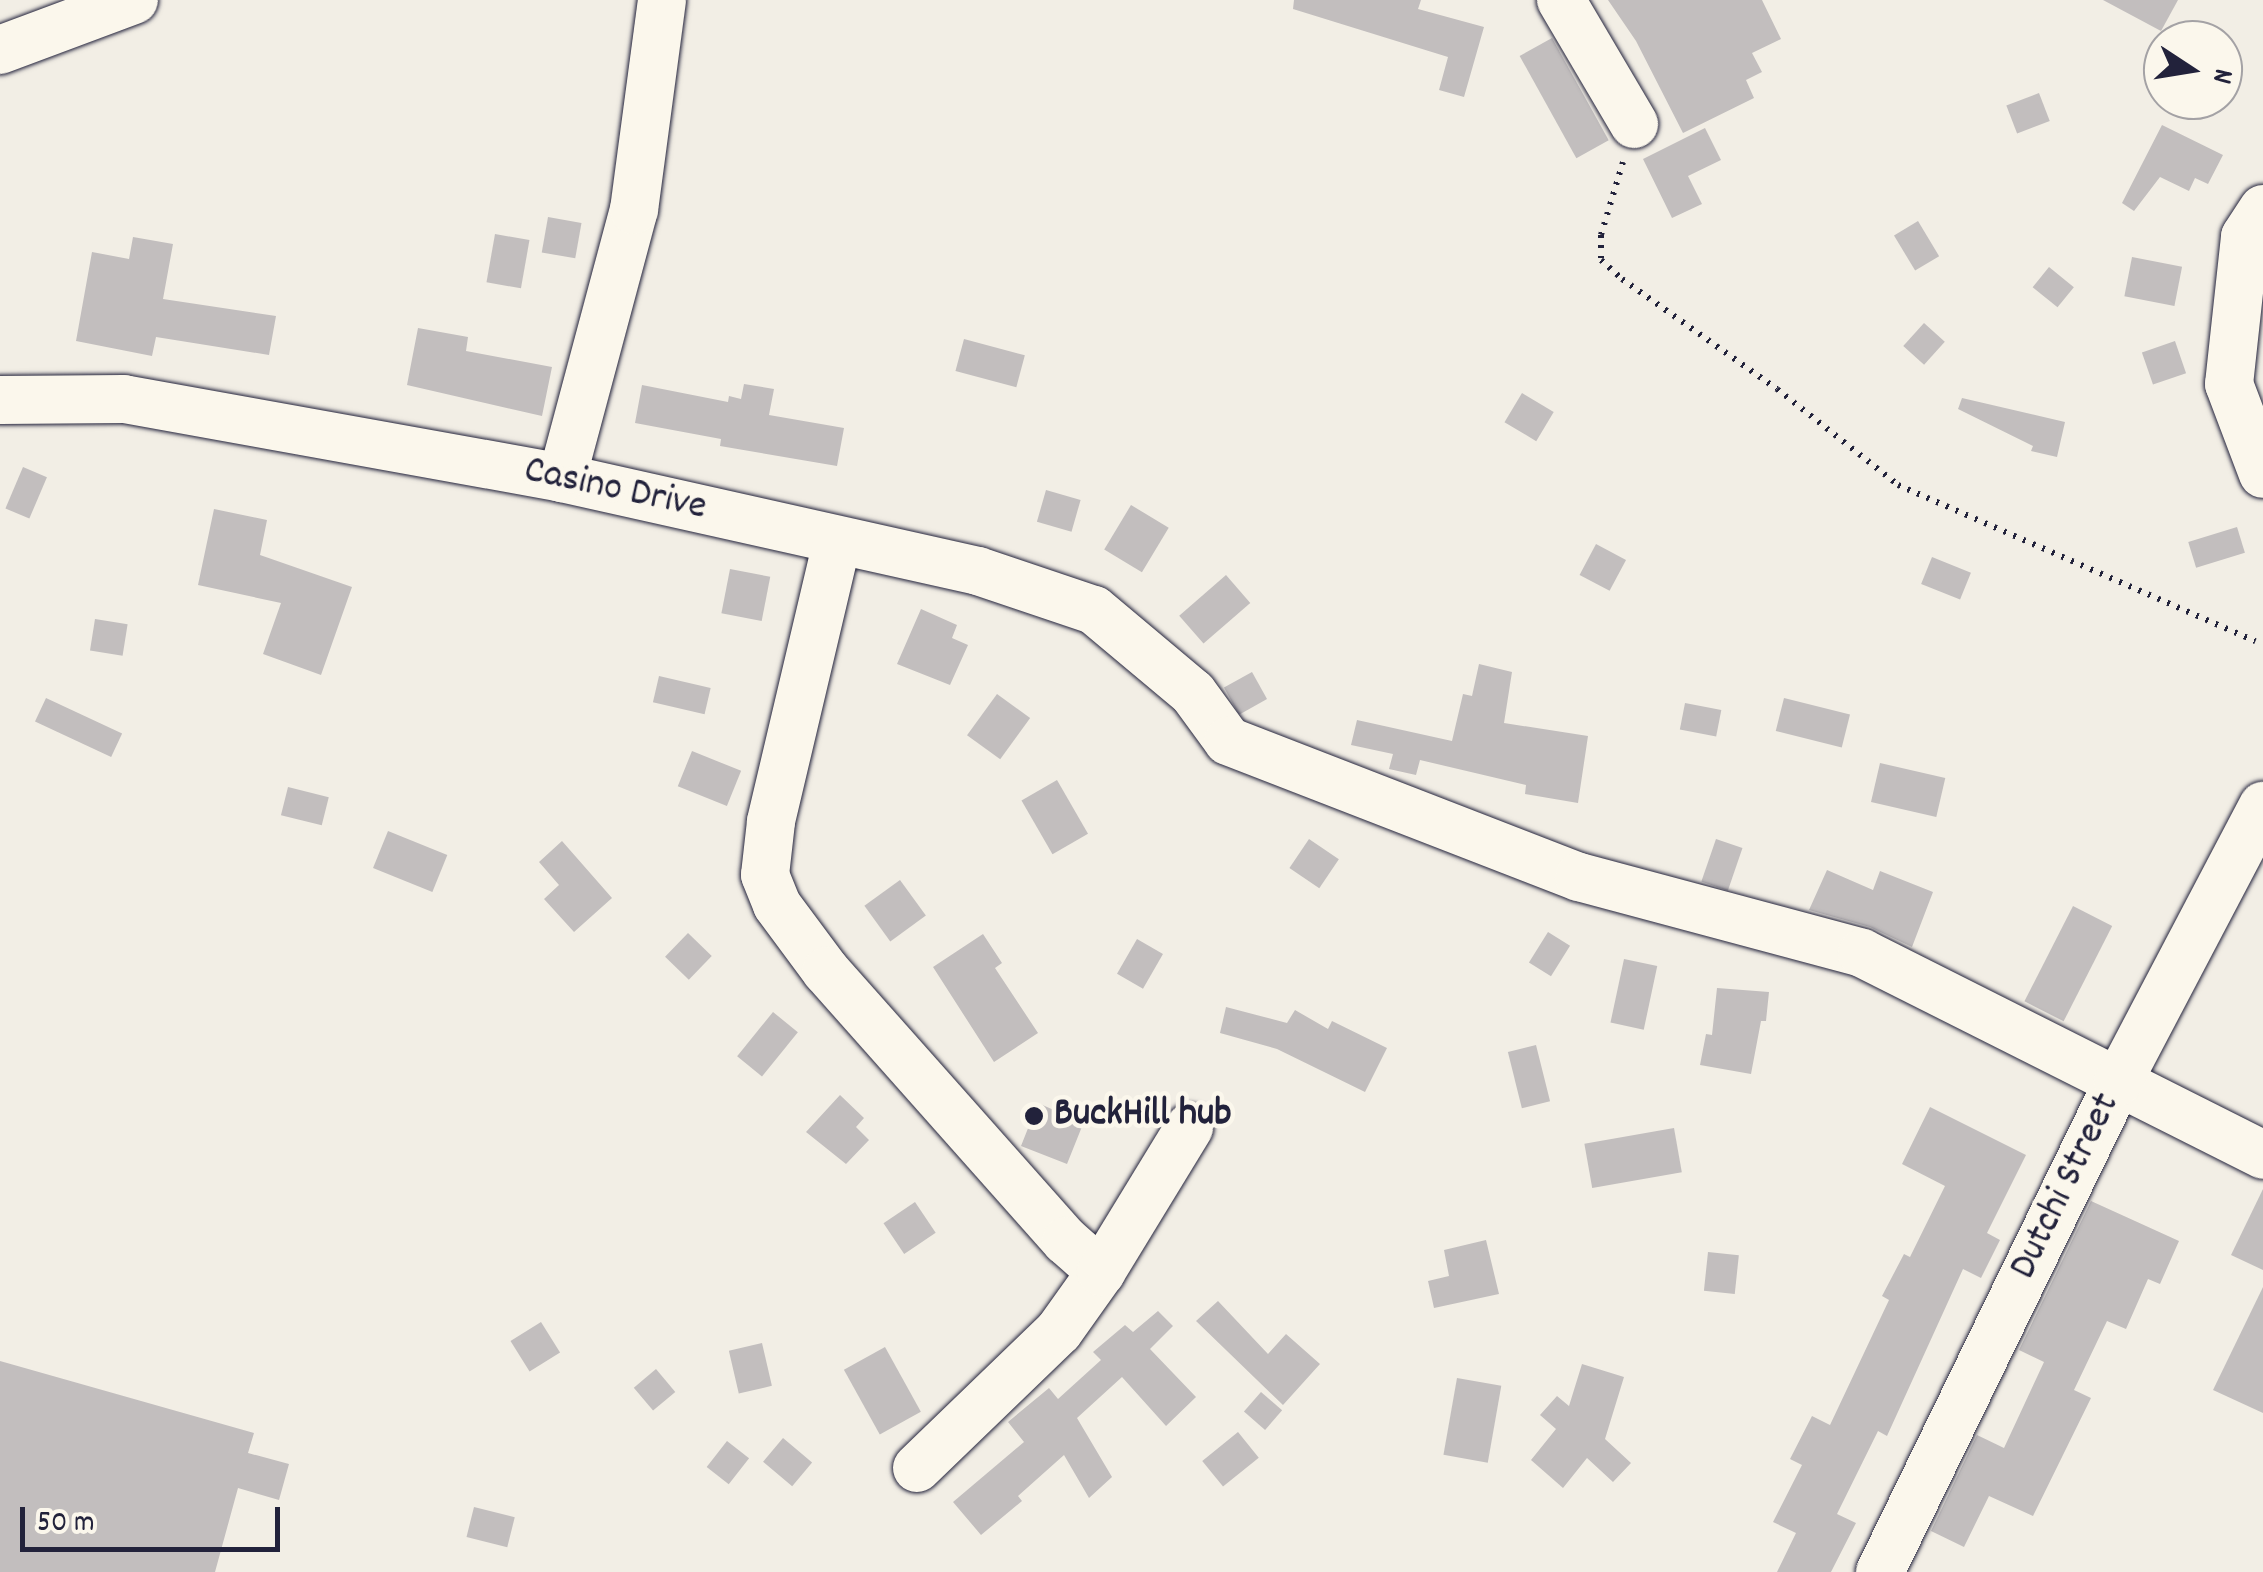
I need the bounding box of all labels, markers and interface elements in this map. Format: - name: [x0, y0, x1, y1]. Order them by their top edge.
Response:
- north arrow: [2143, 20, 2243, 120]
- text: N: [2199, 65, 2241, 87]
- street label: Casino Drive: [519, 448, 711, 534]
- street label: Dutchi Street: [2001, 1086, 2133, 1288]
- place label: BuckHill hub: [1054, 1092, 1232, 1140]
- marker: BuckHill hub: [1023, 1105, 1045, 1127]
- scale bar: [25, 1487, 285, 1549]
- text: 50 m: [37, 1503, 95, 1546]

